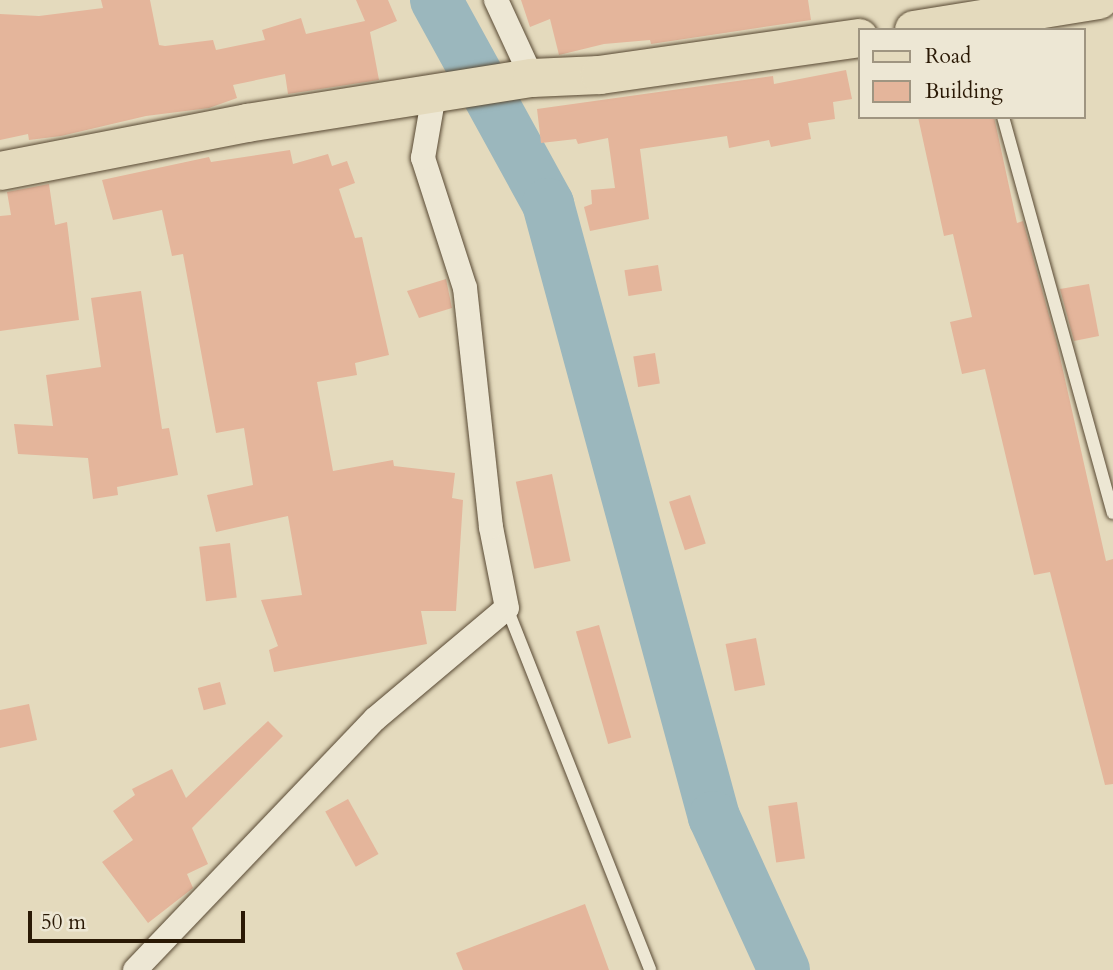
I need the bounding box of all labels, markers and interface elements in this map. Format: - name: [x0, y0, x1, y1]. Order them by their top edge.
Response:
- legend: [858, 28, 1085, 119]
- text: Road: [925, 42, 971, 71]
- text: Building: [925, 77, 1003, 106]
- scale bar: [32, 897, 248, 941]
- text: 50 m: [41, 908, 86, 937]

